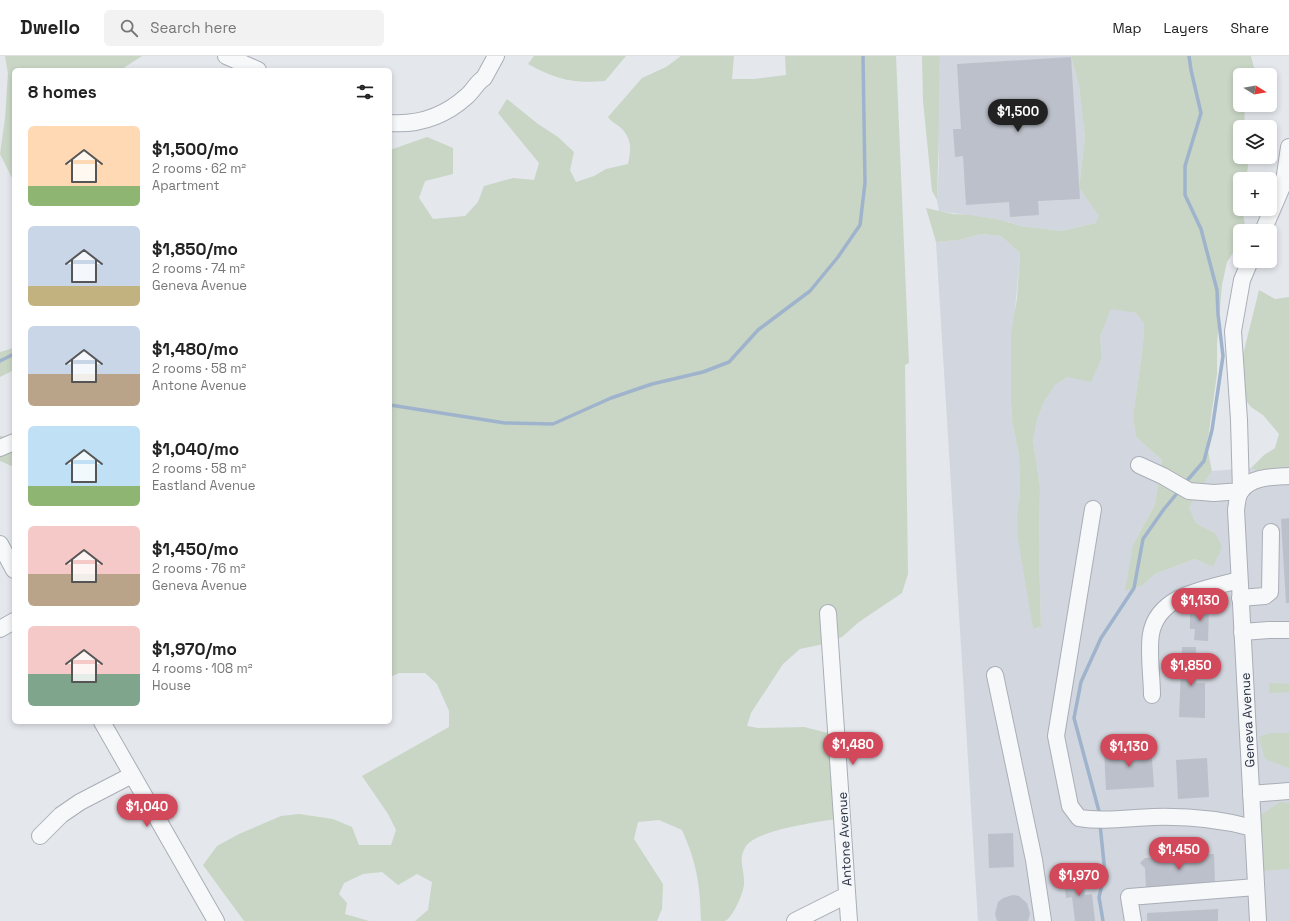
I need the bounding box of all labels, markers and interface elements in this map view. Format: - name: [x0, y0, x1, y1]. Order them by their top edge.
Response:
- search box: [104, 10, 384, 46]
- text: Dwello: [20, 15, 80, 40]
- icon: search: [118, 17, 140, 39]
- text: Search here: [150, 18, 237, 37]
- text: Map: [1112, 19, 1142, 37]
- text: Layers: [1164, 19, 1208, 37]
- text: Share: [1230, 19, 1269, 37]
- north arrow: [1233, 68, 1277, 112]
- map controls: [1233, 68, 1277, 268]
- text: 8 homes: [28, 81, 97, 103]
- icon: filters: [354, 81, 376, 103]
- pin: $1,500: [985, 99, 1051, 133]
- text: $1,500: [997, 103, 1039, 120]
- button: layers: [1233, 120, 1277, 164]
- text: $1,500/mo: [152, 138, 239, 160]
- icon: home: [60, 142, 108, 190]
- text: 2 rooms · 62 m²: [152, 160, 246, 177]
- button: +: [1233, 172, 1277, 216]
- text: Apartment: [152, 177, 220, 194]
- button: −: [1233, 224, 1277, 268]
- text: $1,850/mo: [152, 238, 238, 260]
- icon: home: [60, 242, 108, 290]
- text: 2 rooms · 74 m²: [152, 260, 245, 277]
- text: Geneva Avenue: [152, 277, 247, 294]
- text: $1,480/mo: [152, 338, 239, 360]
- icon: home: [60, 342, 108, 390]
- text: 2 rooms · 58 m²: [152, 360, 246, 377]
- text: Antone Avenue: [152, 377, 247, 394]
- text: $1,040/mo: [152, 438, 239, 460]
- icon: home: [60, 442, 108, 490]
- text: 2 rooms · 58 m²: [152, 460, 246, 477]
- text: Eastland Avenue: [152, 477, 256, 494]
- text: $1,450/mo: [152, 538, 239, 560]
- icon: home: [60, 542, 108, 590]
- text: 2 rooms · 76 m²: [152, 560, 246, 577]
- text: Geneva Avenue: [152, 577, 247, 594]
- pin: $1,130: [1167, 588, 1233, 622]
- text: $1,130: [1180, 592, 1220, 609]
- text: $1,970/mo: [152, 638, 237, 660]
- icon: home: [60, 642, 108, 690]
- pin: $1,850: [1158, 653, 1224, 687]
- text: $1,850: [1170, 657, 1212, 674]
- text: 4 rooms · 108 m²: [152, 660, 253, 677]
- street label: Geneva Avenue: [1237, 672, 1258, 768]
- text: House: [152, 677, 191, 694]
- pin: $1,480: [820, 732, 886, 766]
- pin: $1,130: [1096, 734, 1162, 768]
- text: $1,480: [832, 736, 874, 753]
- text: $1,130: [1109, 738, 1149, 755]
- street label: Antone Avenue: [834, 791, 855, 887]
- pin: $1,040: [114, 794, 180, 828]
- text: $1,040: [126, 798, 168, 815]
- pin: $1,450: [1146, 837, 1212, 871]
- text: $1,450: [1158, 841, 1200, 858]
- pin: $1,970: [1046, 863, 1112, 897]
- text: $1,970: [1059, 867, 1099, 884]

